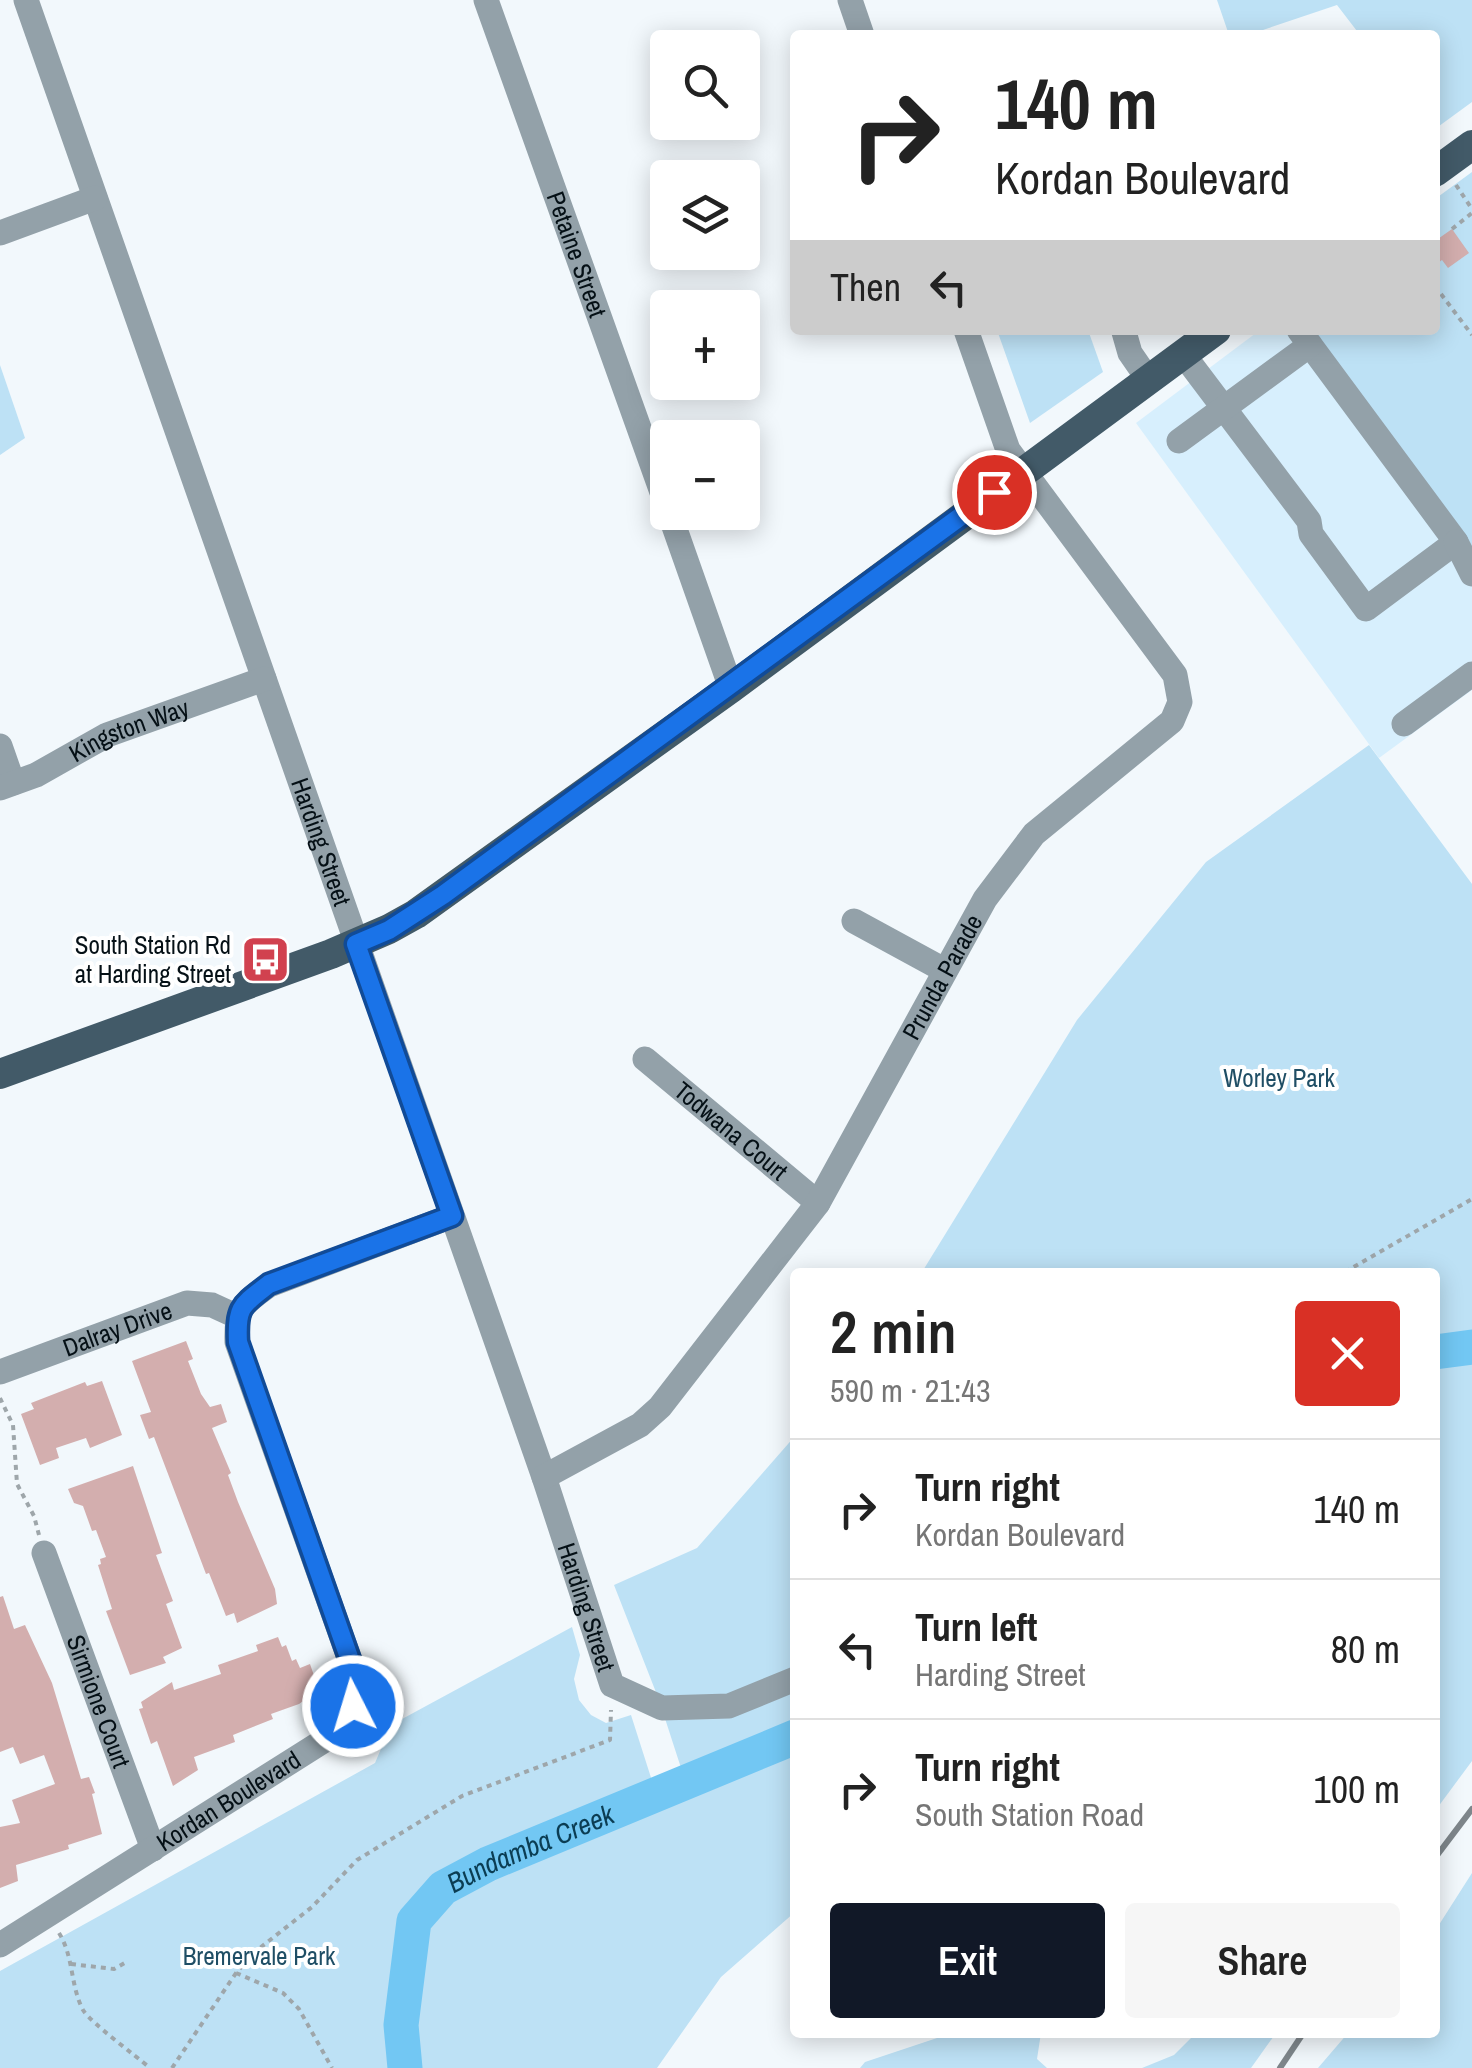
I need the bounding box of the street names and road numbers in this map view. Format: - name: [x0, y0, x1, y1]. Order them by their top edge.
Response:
- street label: Petaine Street: [539, 187, 615, 322]
- street label: Kingston Way: [63, 690, 194, 770]
- street label: Harding Street: [283, 773, 359, 911]
- street label: Prunda Parade: [894, 908, 990, 1046]
- street label: Todwana Court: [667, 1073, 795, 1188]
- street label: Dalray Drive: [58, 1293, 177, 1364]
- street label: Harding Street: [550, 1538, 623, 1676]
- street label: Sirmione Court: [59, 1630, 139, 1773]
- street label: Kordan Boulevard: [150, 1743, 307, 1859]

